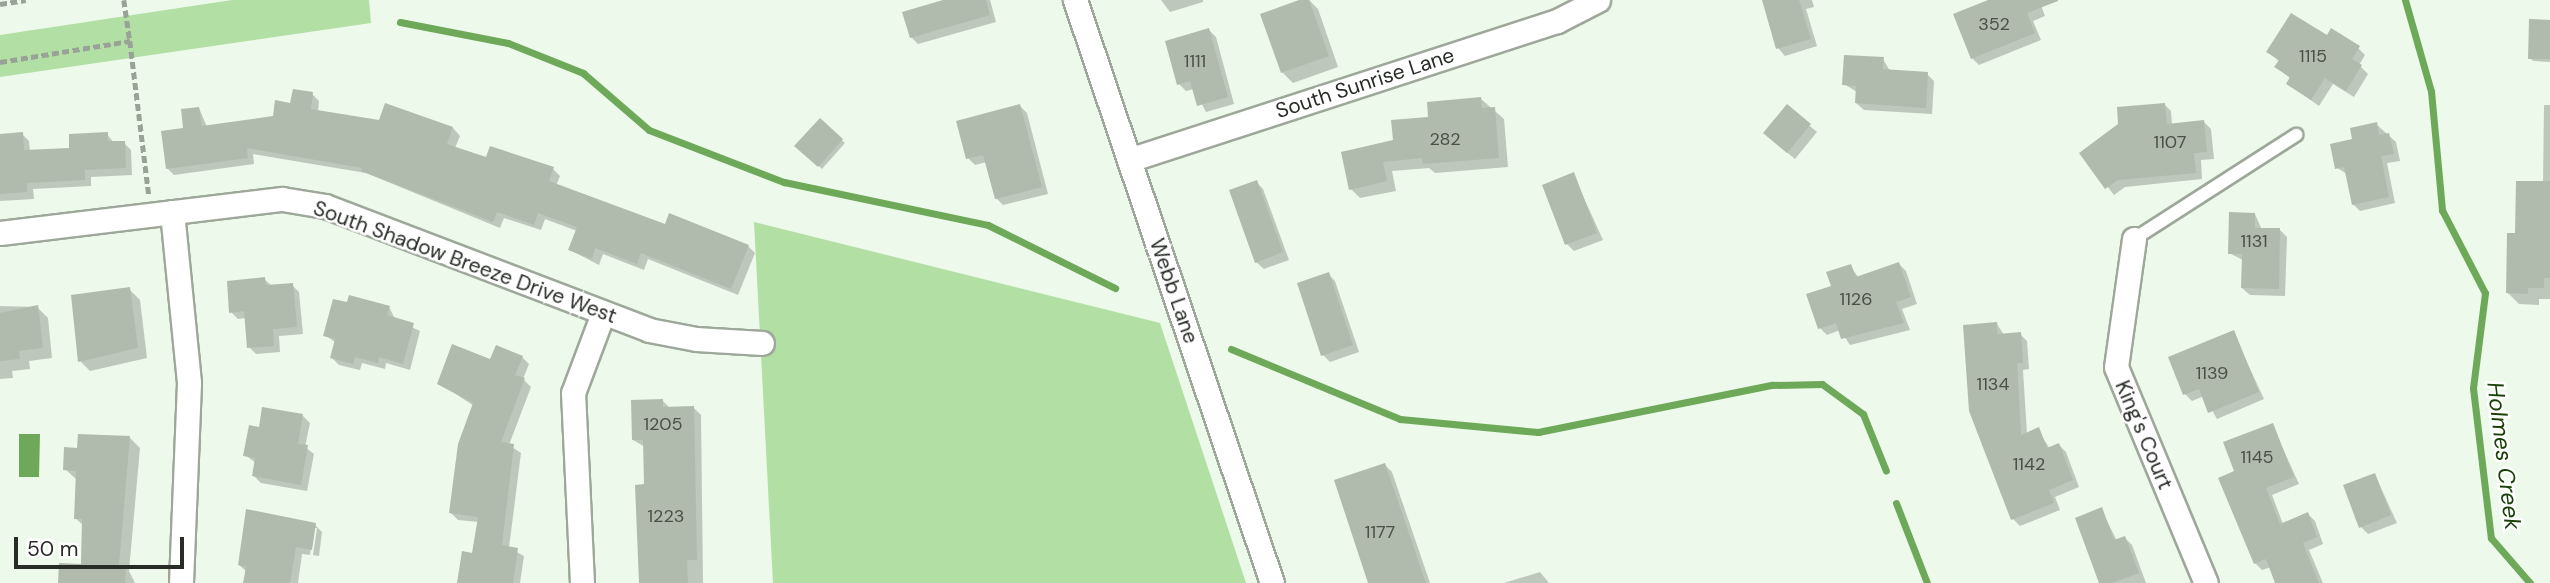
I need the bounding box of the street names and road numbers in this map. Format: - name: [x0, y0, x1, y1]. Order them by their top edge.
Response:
- street label: South Sunrise Lane: [1273, 42, 1457, 124]
- street label: South Shadow Breeze Drive West: [310, 195, 620, 329]
- street label: Webb Lane: [1144, 235, 1204, 347]
- street label: King's Court: [2110, 377, 2178, 493]

